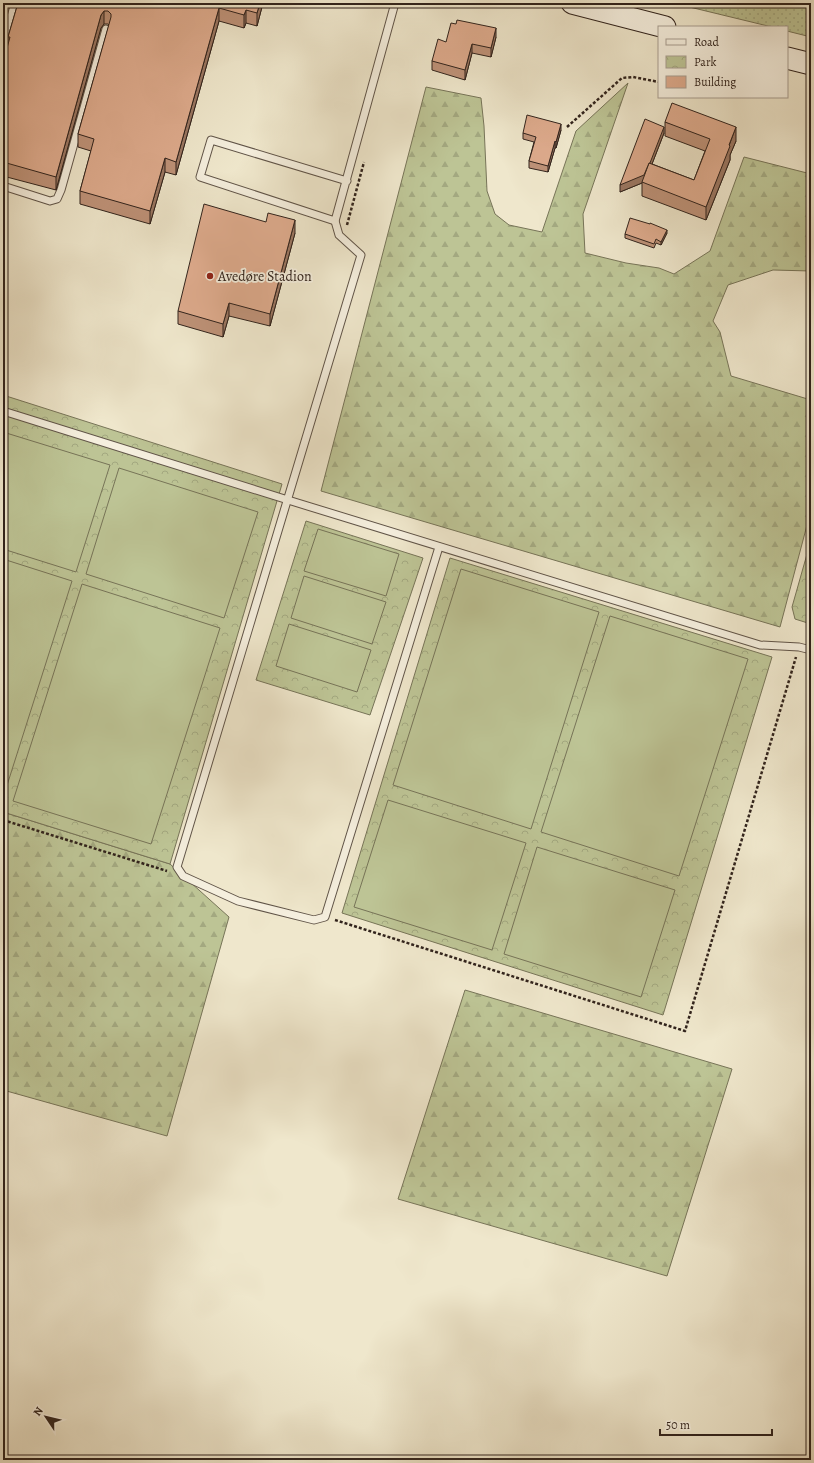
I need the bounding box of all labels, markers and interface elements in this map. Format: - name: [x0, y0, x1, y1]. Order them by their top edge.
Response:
- legend: [658, 26, 788, 98]
- text: Road: [694, 34, 720, 50]
- text: Park: [694, 54, 717, 70]
- text: Building: [694, 74, 736, 90]
- place label: Avedøre Stadion: [217, 267, 312, 286]
- marker: Avedøre Stadion: [205, 271, 215, 281]
- north arrow: [26, 1397, 66, 1437]
- text: N: [30, 1404, 47, 1419]
- scale bar: [660, 1411, 772, 1437]
- text: 50 m: [666, 1417, 690, 1433]

